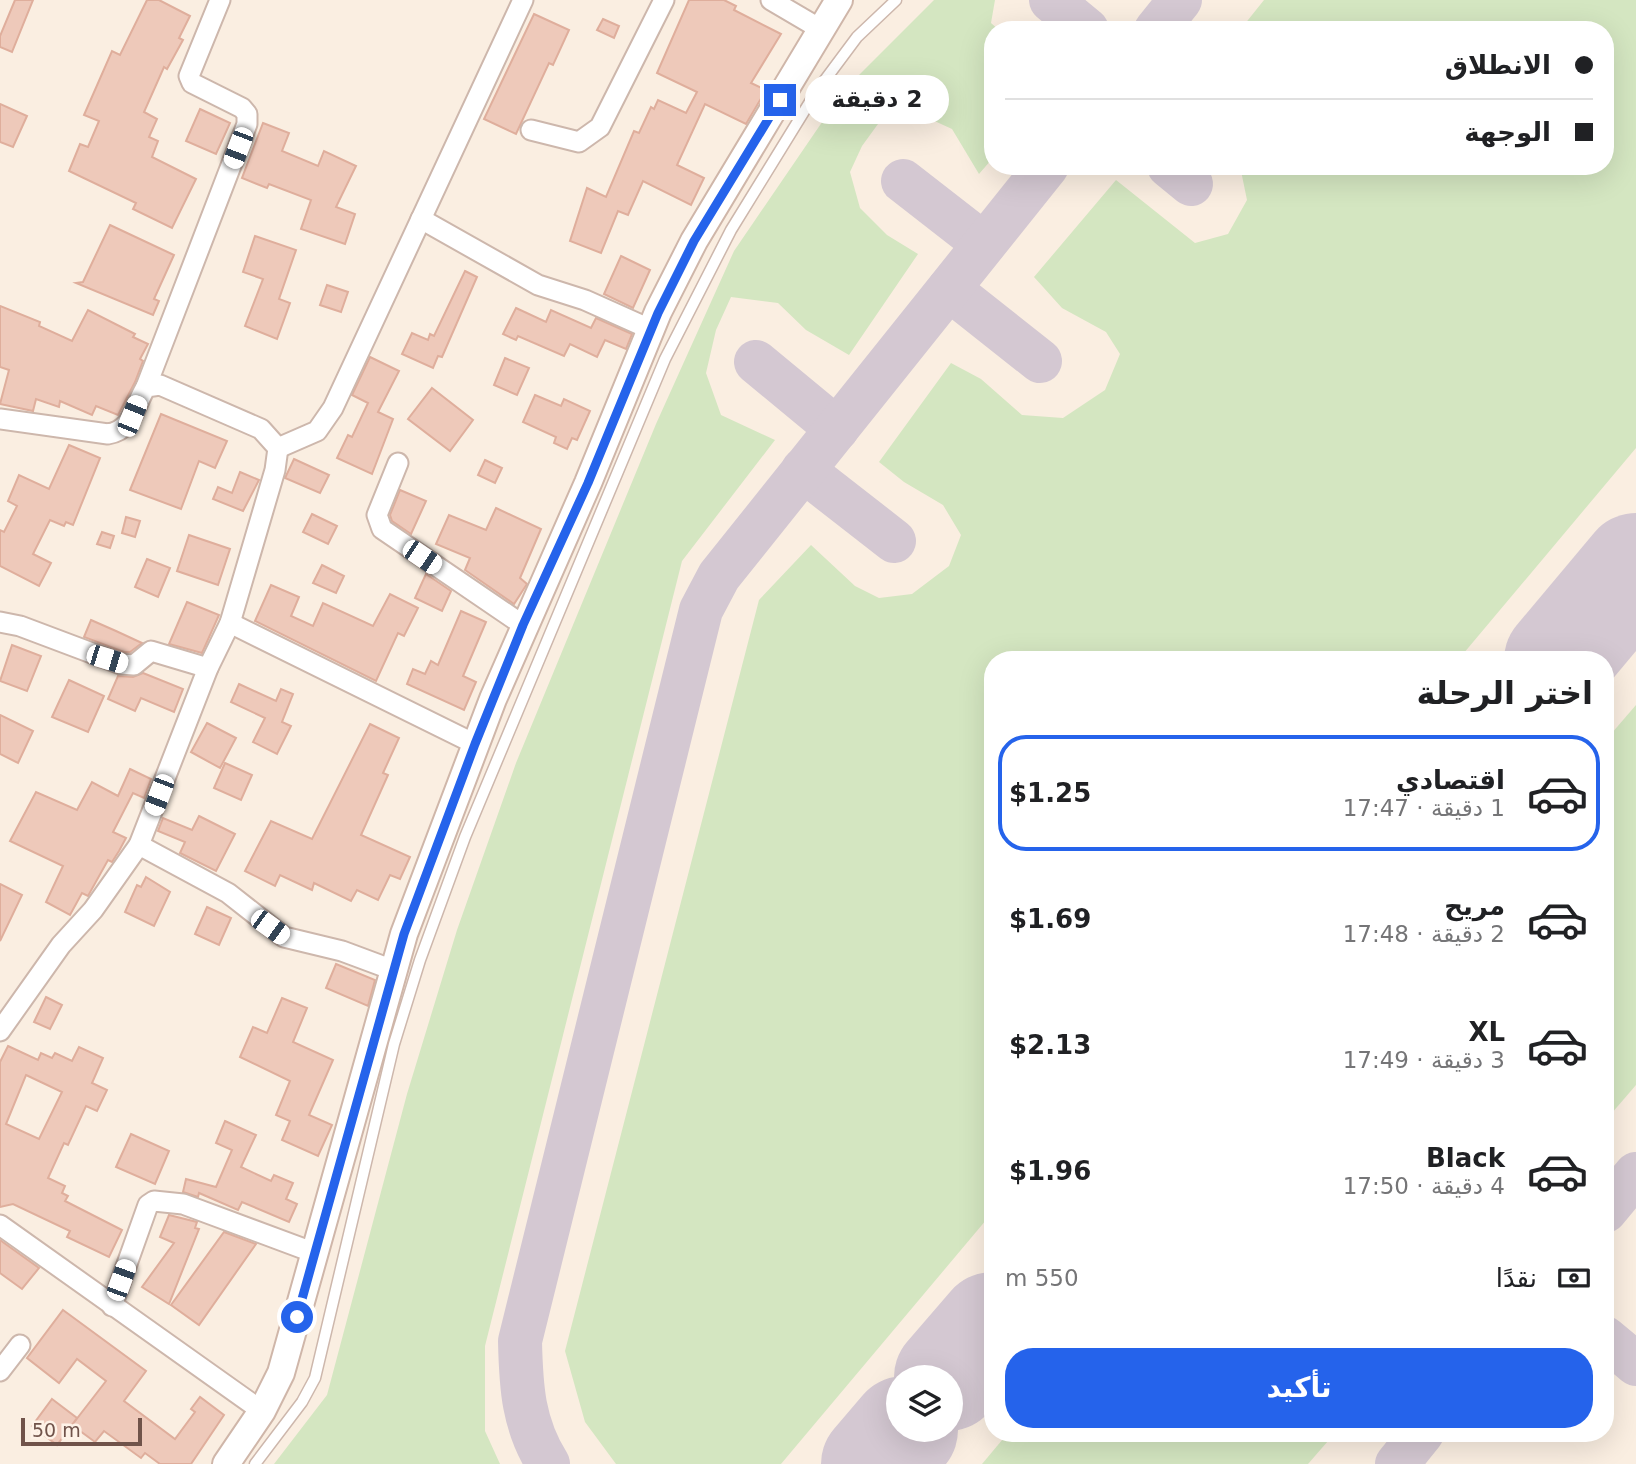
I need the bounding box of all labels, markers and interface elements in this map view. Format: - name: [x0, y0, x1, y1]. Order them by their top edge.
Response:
- text: الانطلاق: [1445, 50, 1551, 80]
- callout: 2 دقيقة: [804, 76, 948, 124]
- route end: [764, 84, 796, 116]
- text: 2 دقيقة: [832, 86, 922, 112]
- text: الوجهة: [1464, 117, 1551, 147]
- car: [221, 125, 256, 171]
- car: [115, 393, 150, 439]
- car: [399, 537, 446, 577]
- car: [84, 643, 131, 675]
- text: اختر الرحلة: [1416, 674, 1593, 712]
- icon: car: [1526, 762, 1589, 825]
- text: اقتصادي: [1396, 765, 1505, 795]
- car: [142, 772, 177, 818]
- text: $1.25: [1009, 778, 1091, 808]
- text: 1 دقيقة · 17:47: [1343, 795, 1505, 821]
- icon: car: [1526, 888, 1589, 951]
- text: مريح: [1444, 891, 1505, 921]
- text: $1.69: [1009, 904, 1091, 934]
- car: [247, 906, 294, 948]
- text: 2 دقيقة · 17:48: [1343, 921, 1505, 947]
- icon: car: [1526, 1014, 1589, 1077]
- text: XL: [1468, 1017, 1505, 1047]
- text: $2.13: [1009, 1030, 1091, 1060]
- text: 3 دقيقة · 17:49: [1343, 1047, 1505, 1073]
- icon: car: [1526, 1140, 1589, 1203]
- text: Black: [1426, 1143, 1505, 1173]
- text: $1.96: [1009, 1156, 1091, 1186]
- text: 4 دقيقة · 17:50: [1343, 1173, 1505, 1199]
- car: [104, 1257, 139, 1303]
- icon: cash: [1555, 1259, 1593, 1297]
- text: نقدًا: [1496, 1263, 1537, 1293]
- text: 550 m: [1005, 1265, 1079, 1291]
- route start: [281, 1301, 313, 1333]
- button: تأكيد: [1005, 1348, 1593, 1428]
- map controls: [886, 1365, 963, 1442]
- button: layers: [886, 1365, 963, 1442]
- scale bar: [21, 1415, 142, 1447]
- text: 50 m: [32, 1419, 81, 1441]

